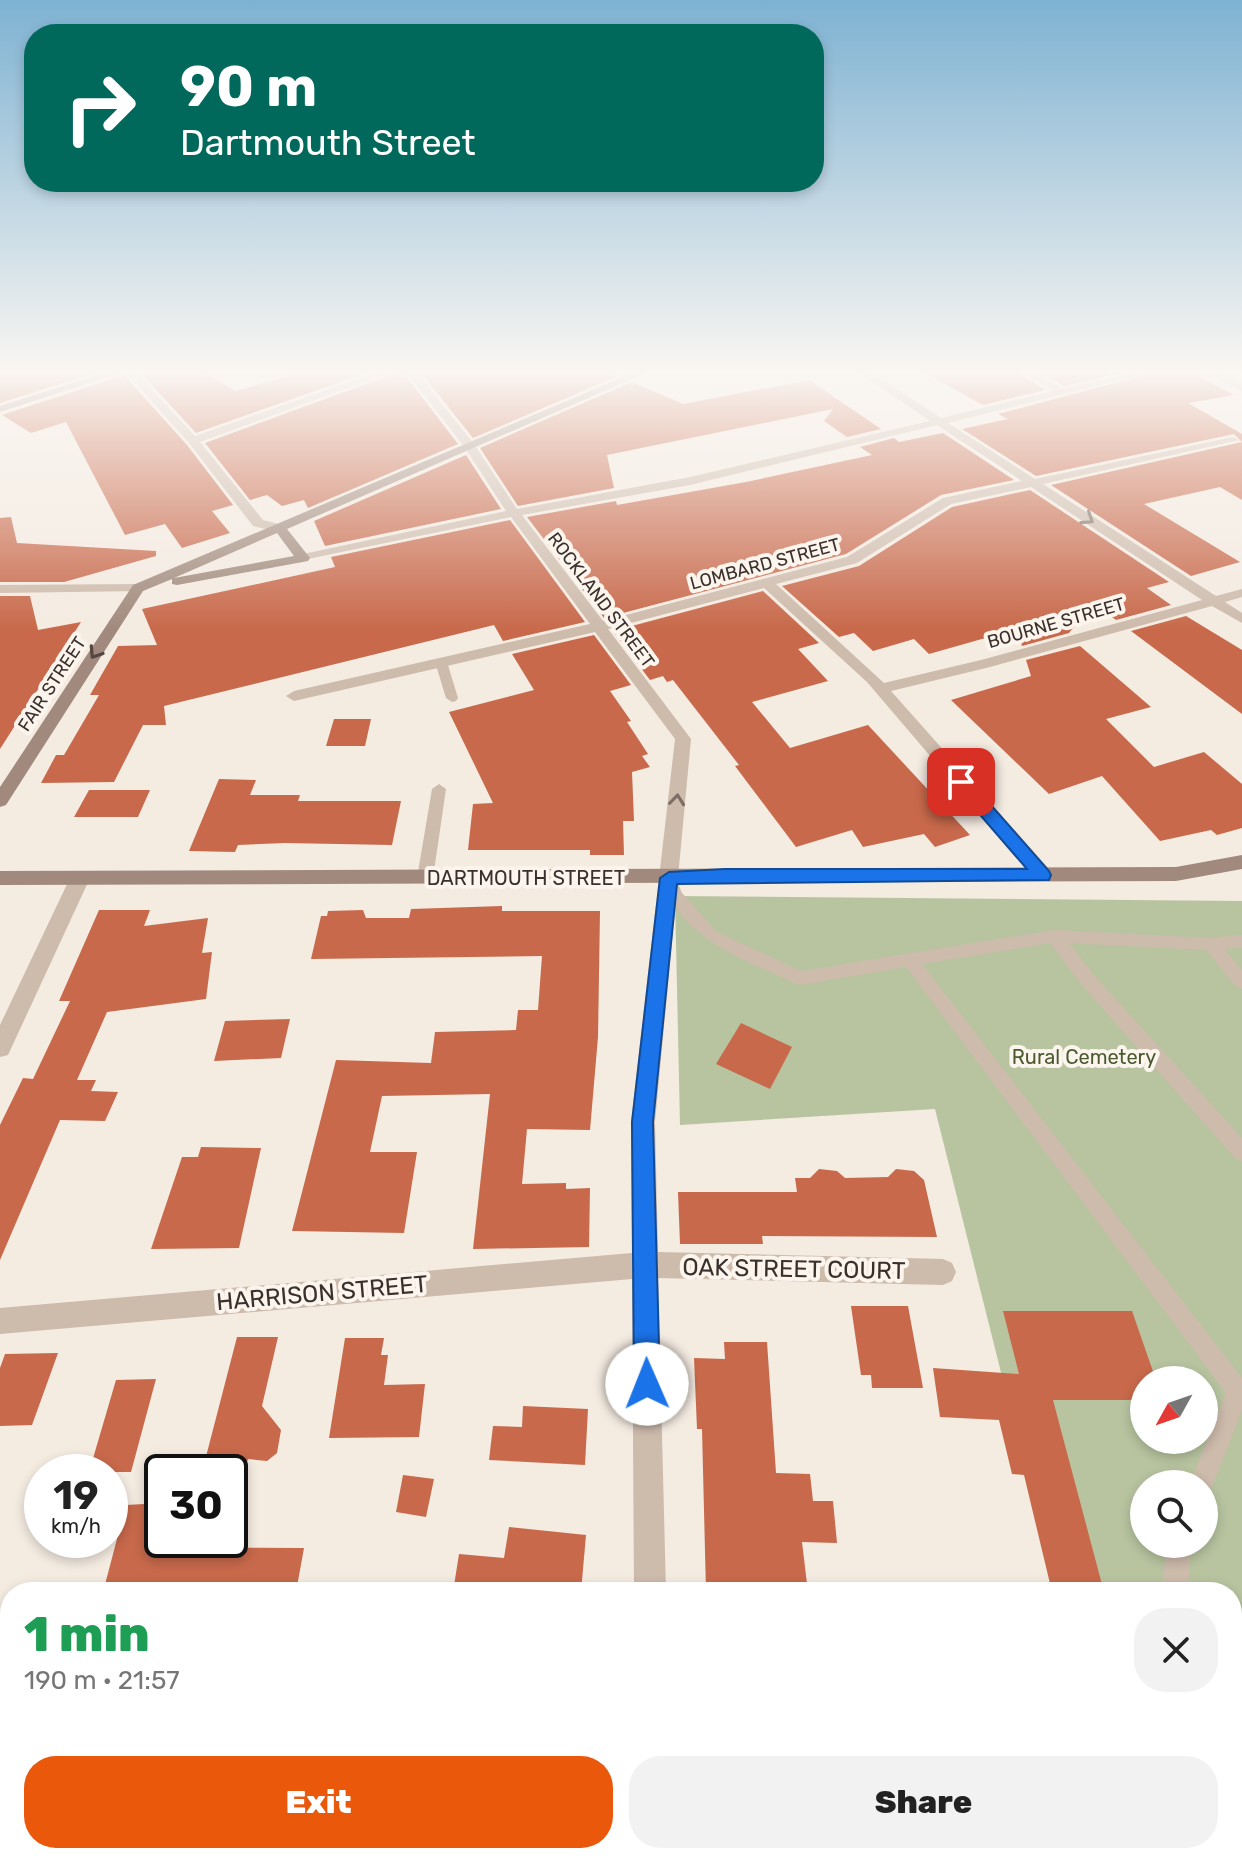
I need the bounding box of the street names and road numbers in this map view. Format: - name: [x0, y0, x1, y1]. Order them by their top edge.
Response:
- street label: ROCKLAND STREET: [543, 528, 659, 672]
- street label: LOMBARD STREET: [688, 533, 842, 595]
- street label: BOURNE STREET: [985, 593, 1127, 653]
- street label: FAIR STREET: [13, 633, 91, 735]
- street label: DARTMOUTH STREET: [427, 866, 626, 890]
- street label: OAK STREET COURT: [682, 1253, 906, 1285]
- street label: HARRISON STREET: [215, 1270, 429, 1316]

